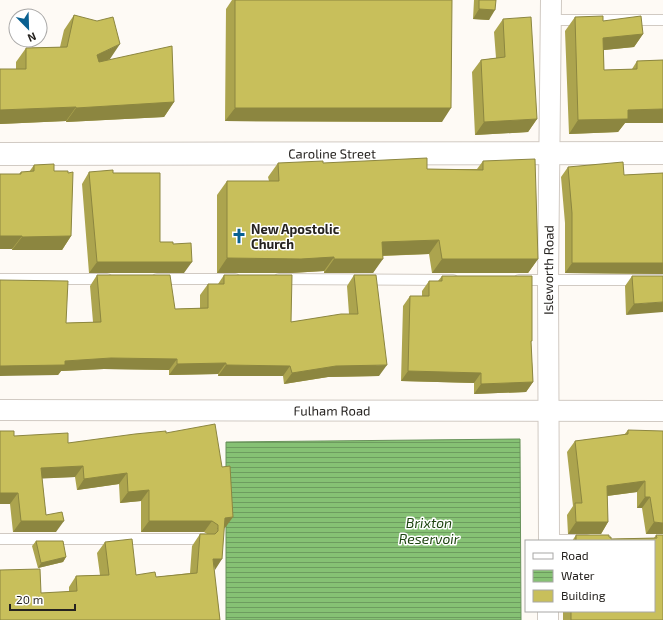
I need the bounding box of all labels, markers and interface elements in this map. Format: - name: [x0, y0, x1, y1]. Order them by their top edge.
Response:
- north arrow: [8, 8, 48, 48]
- text: N: [26, 30, 38, 45]
- street label: Caroline Street: [288, 145, 376, 162]
- place label: New Apostolic Church: [251, 221, 340, 252]
- street label: Isleworth Road: [540, 225, 557, 315]
- church icon: New Apostolic Church: [230, 227, 248, 245]
- street label: Fulham Road: [293, 402, 371, 419]
- water label: Brixton Reservoir: [399, 514, 460, 547]
- legend: [525, 540, 655, 612]
- text: Road: [561, 548, 589, 562]
- text: Water: [561, 568, 595, 582]
- scale bar: [10, 586, 75, 612]
- text: Building: [561, 588, 606, 602]
- text: 20 m: [16, 592, 43, 606]

